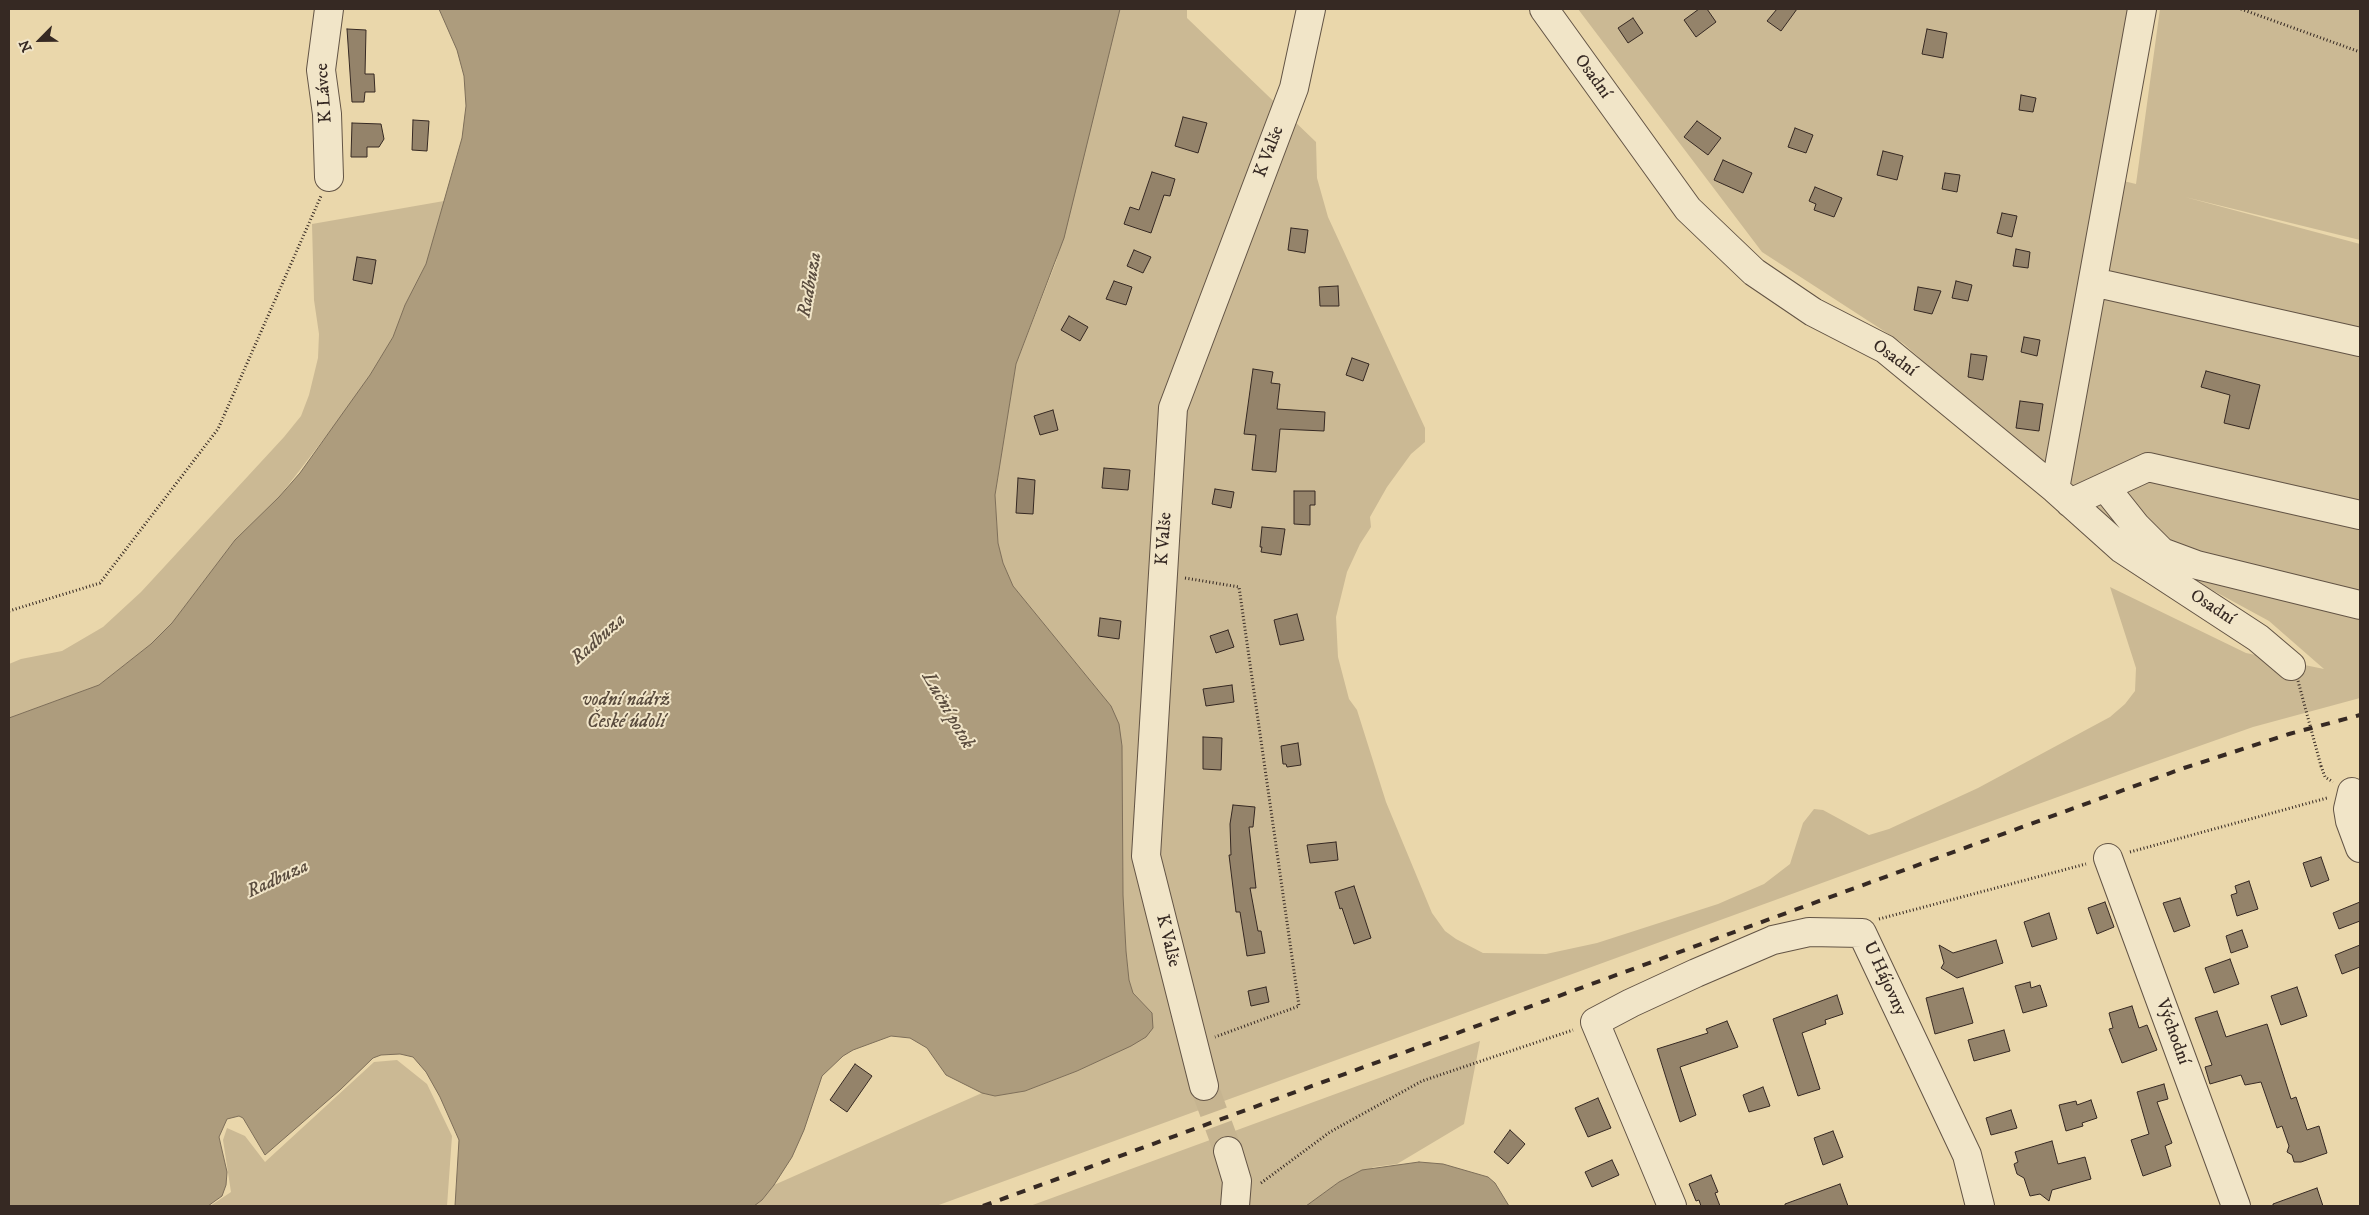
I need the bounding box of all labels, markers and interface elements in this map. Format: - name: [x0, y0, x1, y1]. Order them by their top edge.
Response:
- north arrow: [15, 15, 65, 65]
- text: N: [16, 37, 37, 55]
- street label: Osadní: [1569, 51, 1615, 103]
- street label: K Lávce: [312, 62, 338, 124]
- street label: K Valše: [1250, 123, 1290, 181]
- water label: Radbuza: [794, 251, 828, 319]
- street label: Osadní: [1868, 336, 1920, 382]
- street label: K Valše: [1152, 512, 1178, 566]
- street label: Osadní: [2185, 585, 2239, 631]
- water label: Radbuza: [567, 610, 631, 670]
- water label: Luční potok: [916, 668, 978, 754]
- water label: vodní nádrž České údolí: [582, 690, 670, 734]
- water label: Radbuza: [243, 856, 313, 904]
- street label: K Valše: [1150, 913, 1184, 969]
- street label: U Hájovny: [1857, 938, 1911, 1020]
- street label: Východní: [2150, 996, 2194, 1068]

